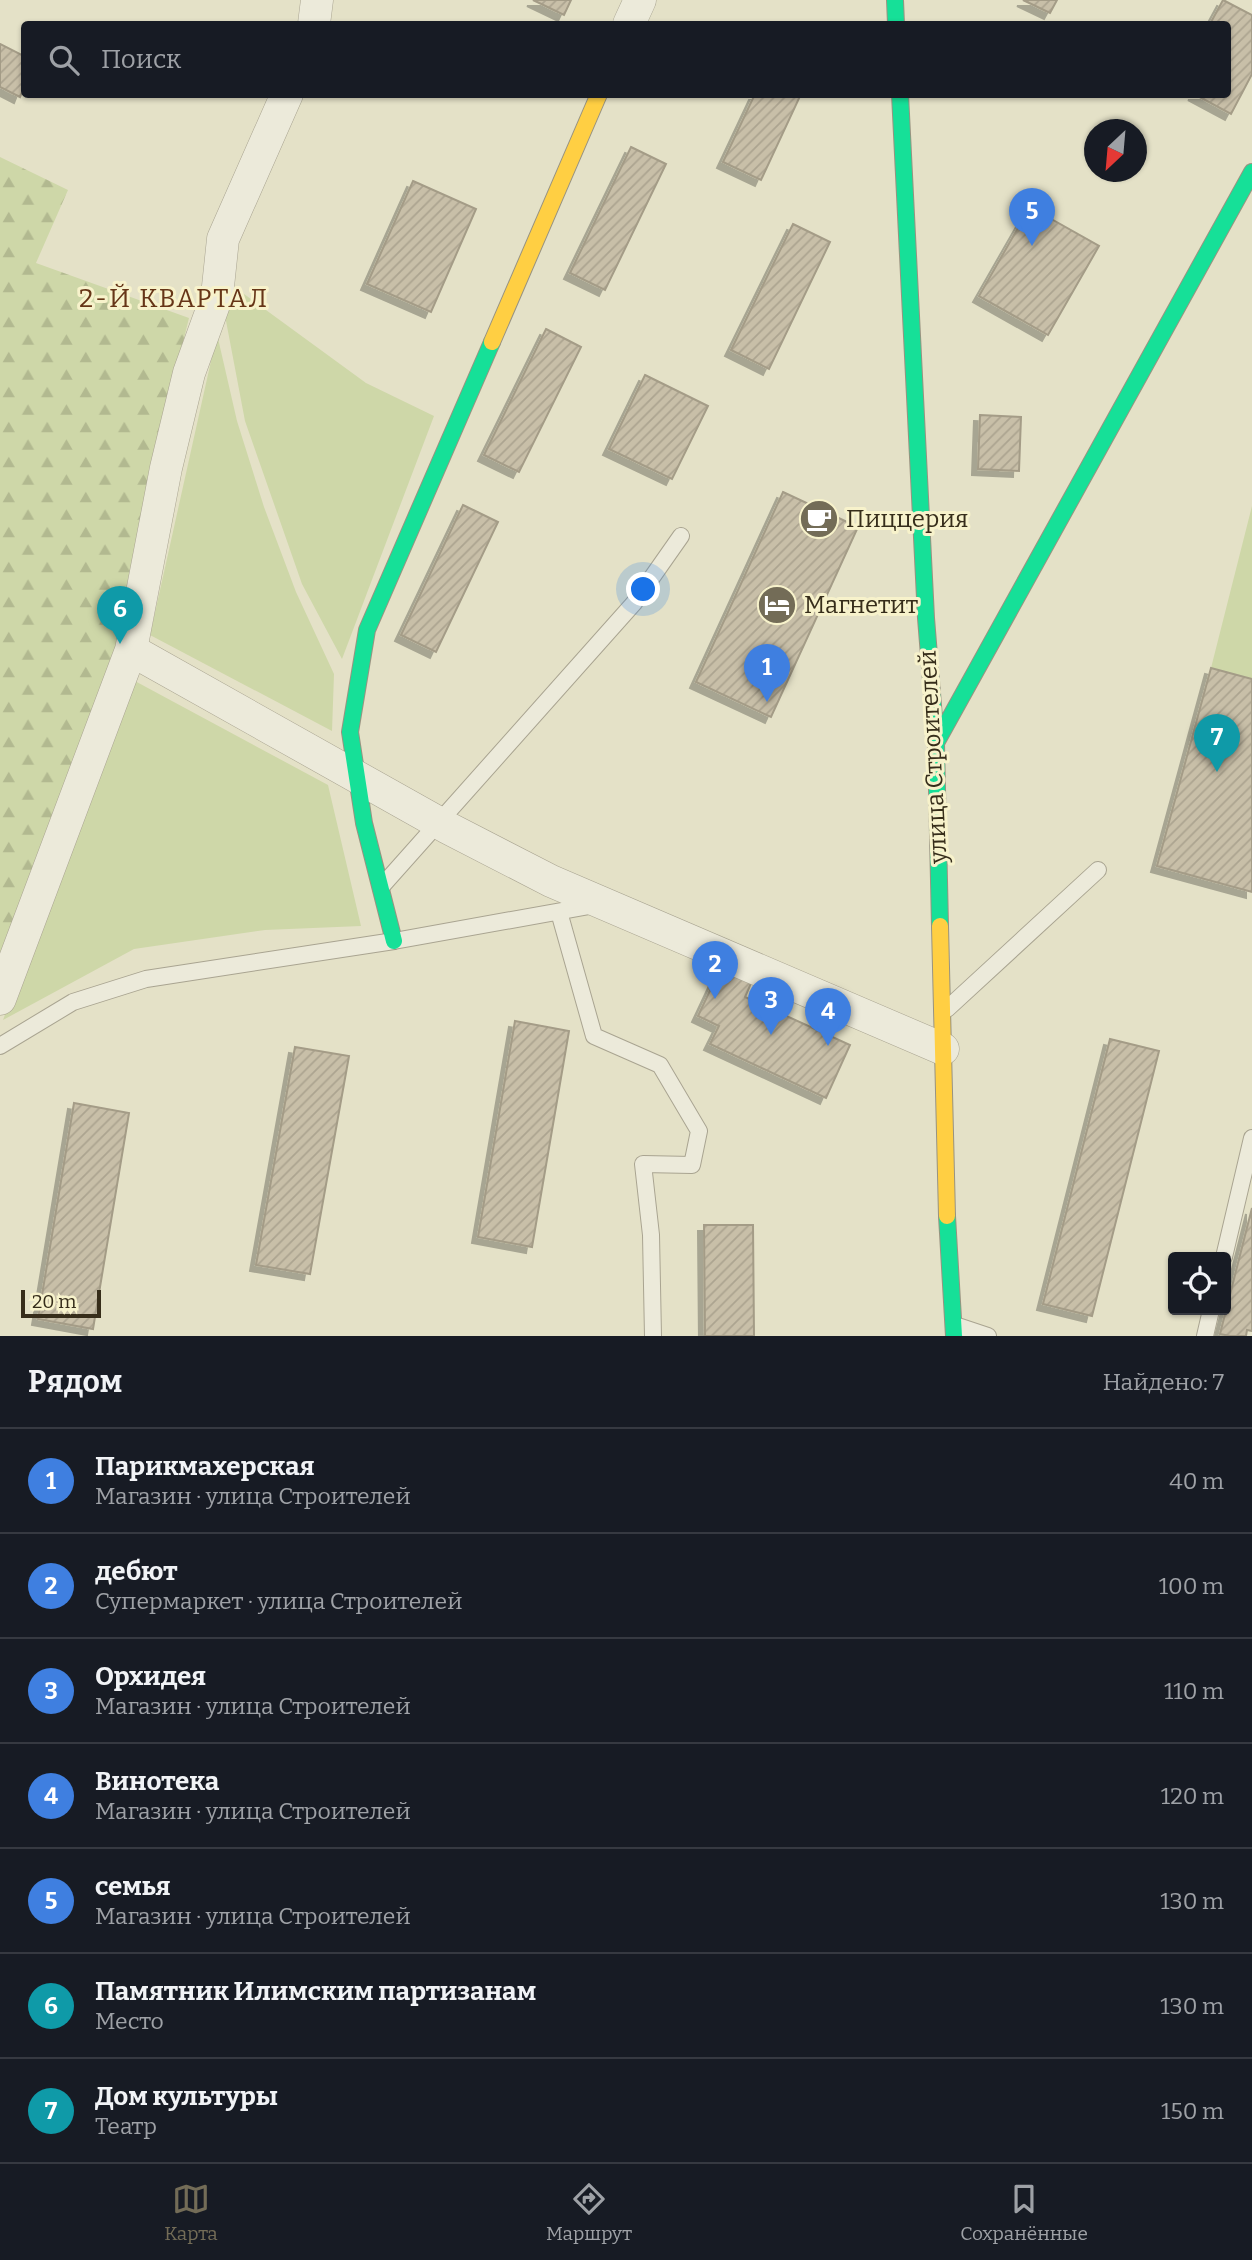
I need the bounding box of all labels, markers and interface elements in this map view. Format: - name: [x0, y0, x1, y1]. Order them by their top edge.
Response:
- search box: [21, 21, 1231, 98]
- icon: search: [45, 41, 83, 79]
- text: Поиск: [101, 44, 181, 75]
- north arrow: [1084, 119, 1147, 182]
- pin: 5: [1009, 188, 1055, 246]
- district label: 2-Й КВАРТАЛ: [79, 283, 269, 314]
- cafe icon: Пиццерия: [798, 498, 840, 540]
- place label: Пиццерия: [846, 505, 968, 533]
- your location: [626, 572, 660, 606]
- hotel icon: Магнетит: [756, 584, 798, 626]
- pin: 6: [97, 586, 143, 644]
- place label: Магнетит: [804, 591, 918, 619]
- pin: 1: [744, 644, 790, 702]
- street label: улица Строителей: [913, 649, 953, 865]
- pin: 7: [1194, 714, 1240, 772]
- pin: 2: [692, 941, 738, 999]
- pin: 3: [748, 977, 794, 1035]
- pin: 4: [805, 988, 851, 1046]
- map controls: [1168, 1252, 1231, 1315]
- button: locate: [1168, 1252, 1231, 1315]
- scale bar: [21, 1287, 102, 1319]
- text: 20 m: [32, 1290, 76, 1313]
- text: Рядом: [28, 1364, 122, 1400]
- text: Найдено: 7: [1103, 1368, 1224, 1396]
- text: Парикмахерская: [95, 1451, 315, 1482]
- text: 1: [46, 1467, 56, 1495]
- text: 40 m: [1169, 1467, 1224, 1495]
- text: Магазин · улица Строителей: [95, 1482, 411, 1510]
- text: дебют: [95, 1556, 178, 1587]
- text: 2: [45, 1572, 57, 1600]
- text: 100 m: [1159, 1572, 1224, 1600]
- text: Супермаркет · улица Строителей: [95, 1587, 462, 1615]
- text: Орхидея: [95, 1661, 206, 1692]
- text: 3: [44, 1677, 58, 1705]
- text: 110 m: [1164, 1677, 1224, 1705]
- text: Магазин · улица Строителей: [95, 1692, 411, 1720]
- text: Винотека: [95, 1766, 219, 1797]
- text: 4: [44, 1782, 58, 1810]
- text: 120 m: [1161, 1782, 1224, 1810]
- text: Магазин · улица Строителей: [95, 1797, 411, 1825]
- text: семья: [95, 1871, 171, 1902]
- text: 5: [45, 1887, 57, 1915]
- text: 130 m: [1160, 1887, 1224, 1915]
- text: Магазин · улица Строителей: [95, 1902, 411, 1930]
- text: Памятник Илимским партизанам: [95, 1976, 536, 2007]
- text: 6: [44, 1992, 58, 2020]
- text: 130 m: [1160, 1992, 1224, 2020]
- text: Место: [95, 2007, 164, 2035]
- text: Дом культуры: [95, 2081, 278, 2112]
- text: 7: [45, 2097, 57, 2125]
- text: 150 m: [1161, 2097, 1224, 2125]
- text: Театр: [95, 2112, 157, 2140]
- tab: Карта: [164, 2180, 218, 2245]
- tab: Маршрут: [546, 2180, 632, 2245]
- tab: Сохранённые: [960, 2180, 1088, 2245]

